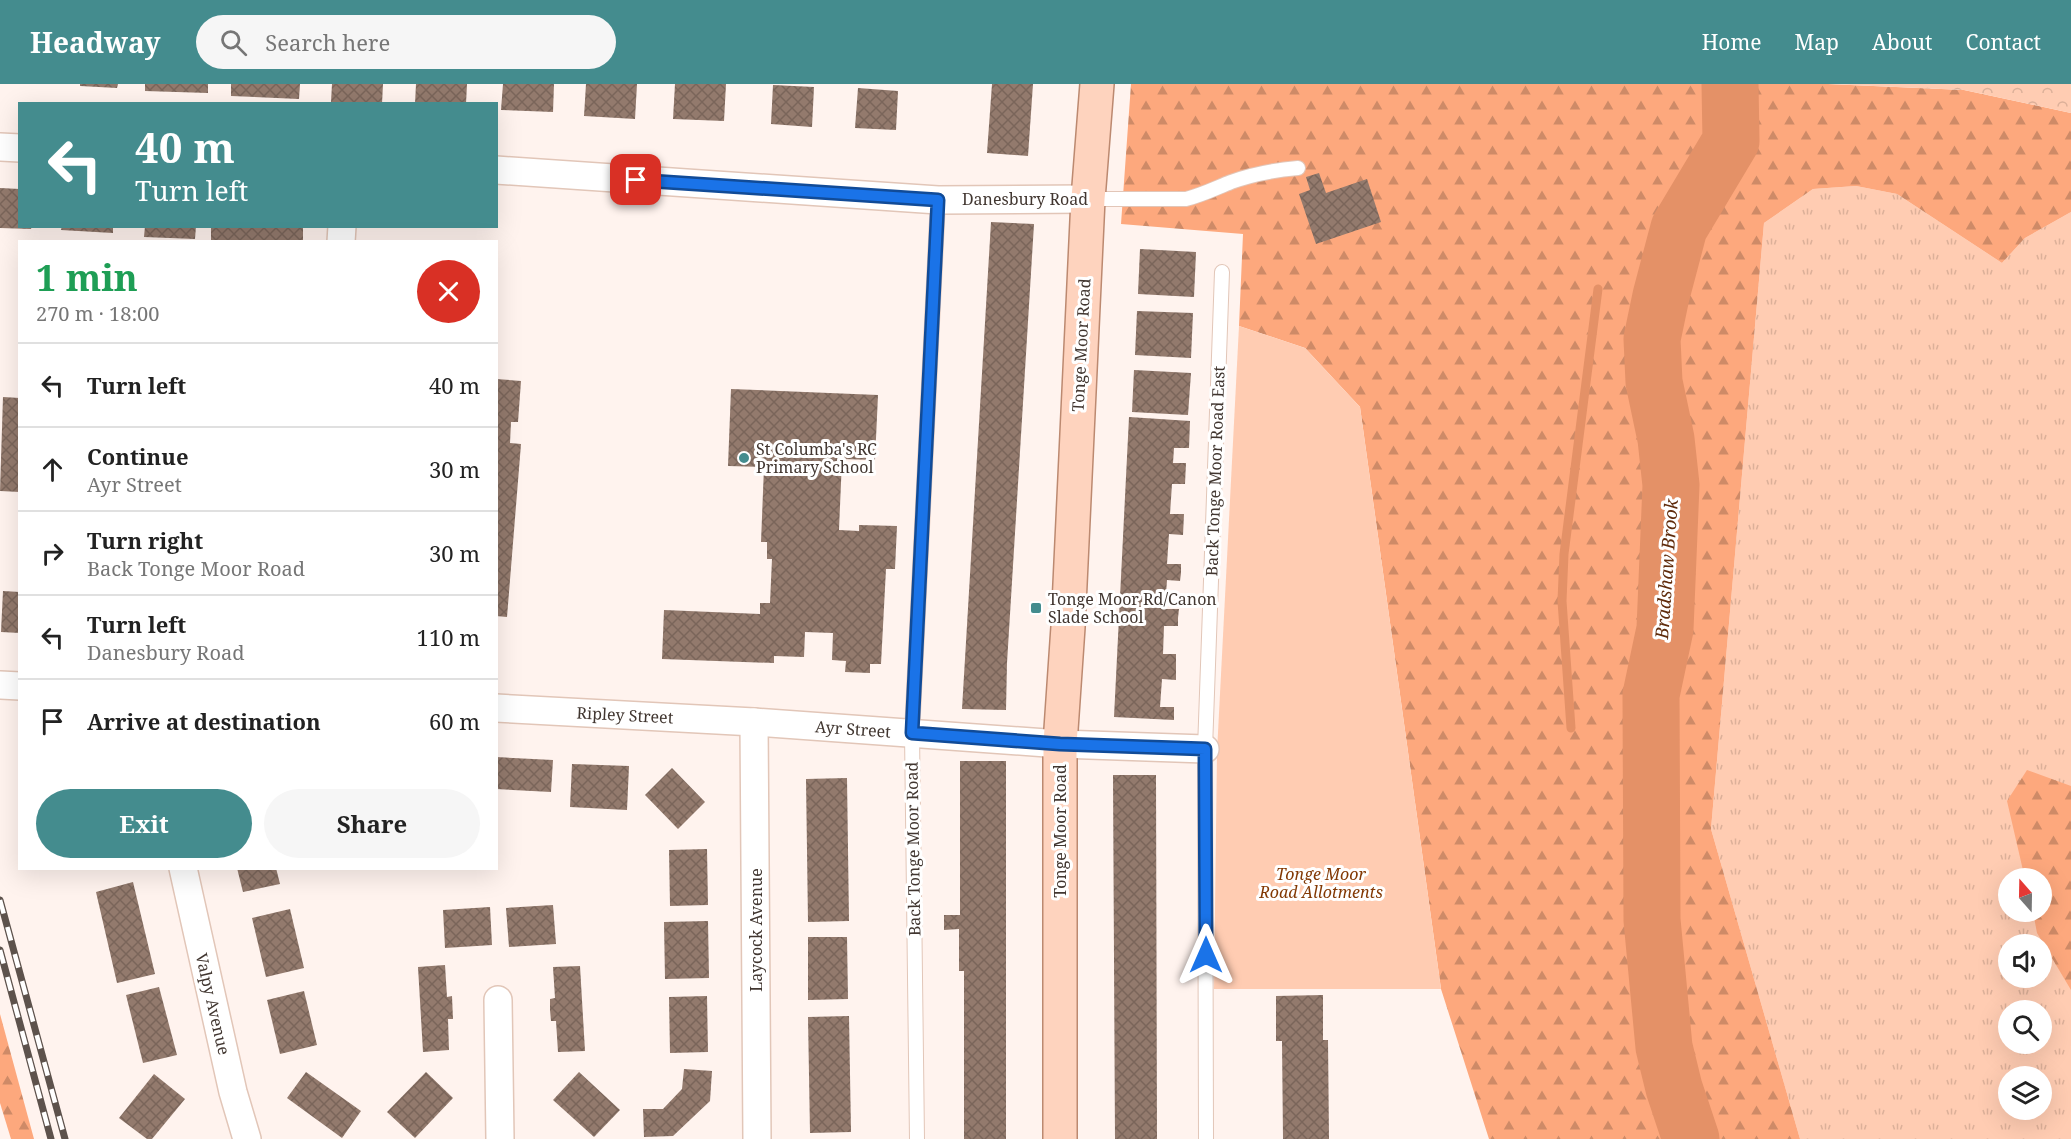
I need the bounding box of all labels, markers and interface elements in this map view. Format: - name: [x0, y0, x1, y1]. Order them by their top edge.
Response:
- search box: [196, 15, 616, 69]
- text: Headway: [30, 23, 160, 61]
- icon: search: [217, 26, 250, 59]
- text: Search here: [265, 27, 390, 57]
- text: Home: [1702, 28, 1762, 56]
- text: Map: [1795, 28, 1839, 56]
- text: About: [1872, 28, 1933, 56]
- text: Contact: [1966, 28, 2041, 56]
- text: 40 m: [135, 118, 235, 175]
- icon: left: [36, 126, 114, 204]
- pin: [610, 154, 661, 205]
- icon: arrive: [619, 163, 652, 196]
- text: Turn left: [135, 172, 248, 209]
- street label: Danesbury Road: [962, 188, 1088, 210]
- text: 1 min: [36, 253, 138, 302]
- button: close: [417, 260, 480, 323]
- street label: Tonge Moor Road: [1067, 278, 1095, 412]
- text: 270 m · 18:00: [36, 300, 159, 327]
- street label: Back Tonge Moor Road East: [1200, 365, 1230, 577]
- icon: left: [36, 369, 69, 402]
- text: Turn left: [87, 370, 186, 400]
- text: 40 m: [429, 370, 480, 400]
- place label: St Columba's RC Primary School: [756, 438, 877, 478]
- text: Continue: [87, 441, 189, 471]
- marker: St Columba's RC Primary School: [737, 451, 751, 465]
- icon: ahead: [36, 453, 69, 486]
- text: 30 m: [429, 454, 480, 484]
- text: Ayr Street: [87, 471, 182, 498]
- water label: Bradshaw Brook: [1649, 497, 1683, 641]
- text: Turn right: [87, 525, 203, 555]
- icon: right: [36, 537, 69, 570]
- text: 30 m: [429, 538, 480, 568]
- text: Back Tonge Moor Road: [87, 555, 305, 582]
- place label: Tonge Moor Rd/Canon Slade School: [1048, 588, 1217, 628]
- marker: Tonge Moor Rd/Canon Slade School: [1029, 601, 1043, 615]
- text: Turn left: [87, 609, 186, 639]
- icon: left: [36, 621, 69, 654]
- text: 110 m: [417, 622, 480, 652]
- text: Danesbury Road: [87, 639, 245, 666]
- street label: Ripley Street: [576, 701, 674, 729]
- icon: arrive: [36, 705, 69, 738]
- text: Arrive at destination: [87, 706, 321, 736]
- text: 60 m: [429, 706, 480, 736]
- street label: Ayr Street: [814, 715, 892, 743]
- street label: Back Tonge Moor Road: [900, 761, 926, 936]
- street label: Tonge Moor Road: [1049, 764, 1071, 898]
- button: Exit: [36, 789, 252, 858]
- button: Share: [264, 789, 480, 858]
- park label: Tonge Moor Road Allotments: [1258, 863, 1383, 903]
- street label: Laycock Avenue: [745, 868, 767, 992]
- north arrow: [1998, 868, 2052, 922]
- map controls: [1998, 868, 2052, 1120]
- position arrow: [1174, 923, 1238, 987]
- button: sound: [1998, 934, 2052, 988]
- street label: Valpy Avenue: [191, 951, 235, 1057]
- button: search: [1998, 1000, 2052, 1054]
- button: layers: [1998, 1066, 2052, 1120]

